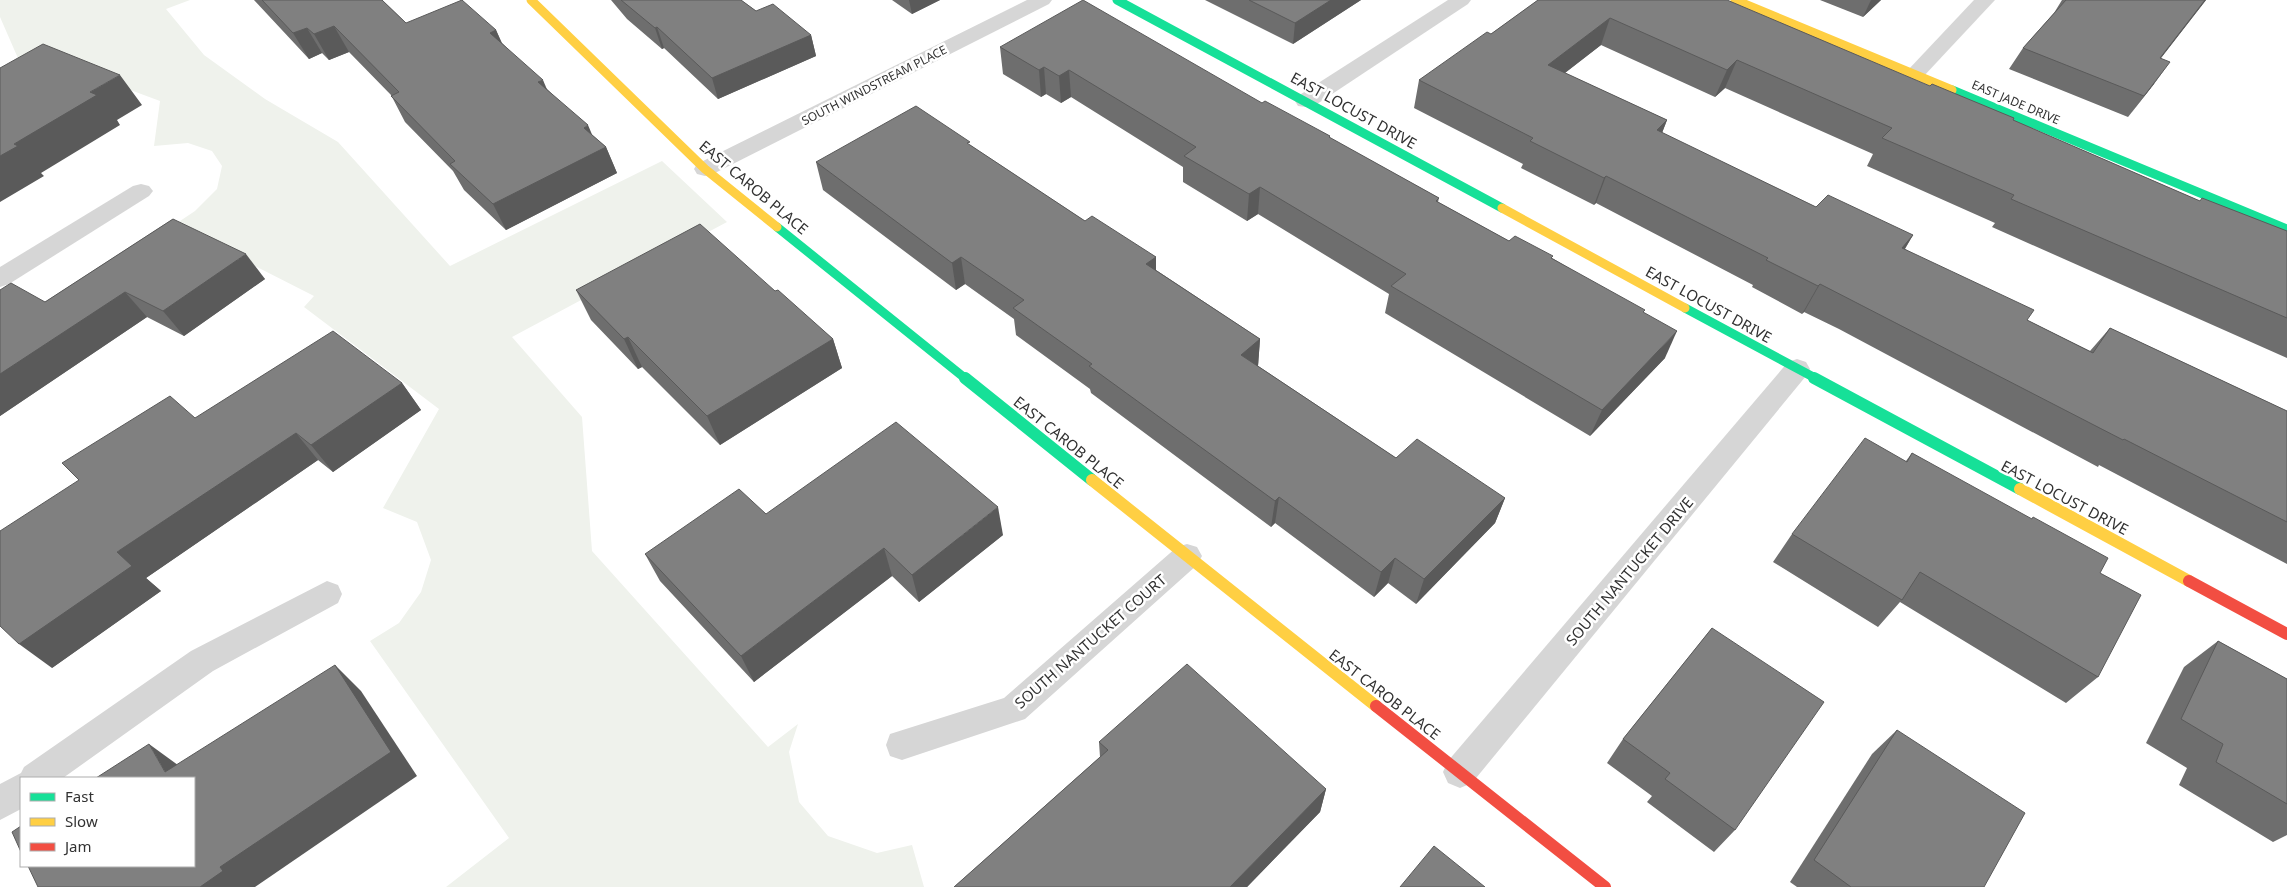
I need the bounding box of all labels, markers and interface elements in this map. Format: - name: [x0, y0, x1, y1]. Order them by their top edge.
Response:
- street label: SOUTH WINDSTREAM PLACE: [798, 41, 950, 129]
- street label: EAST LOCUST DRIVE: [1287, 67, 1421, 153]
- street label: EAST JADE DRIVE: [1969, 76, 2063, 128]
- street label: EAST CAROB PLACE: [695, 136, 813, 238]
- street label: EAST LOCUST DRIVE: [1642, 261, 1776, 347]
- street label: EAST CAROB PLACE: [1010, 391, 1128, 493]
- street label: EAST LOCUST DRIVE: [1998, 455, 2132, 539]
- street label: SOUTH NANTUCKET DRIVE: [1561, 493, 1697, 649]
- street label: SOUTH NANTUCKET COURT: [1010, 569, 1171, 712]
- street label: EAST CAROB PLACE: [1325, 644, 1445, 744]
- legend: [20, 777, 195, 867]
- text: Fast: [65, 786, 94, 806]
- text: Slow: [65, 811, 98, 831]
- text: Jam: [63, 836, 92, 856]

